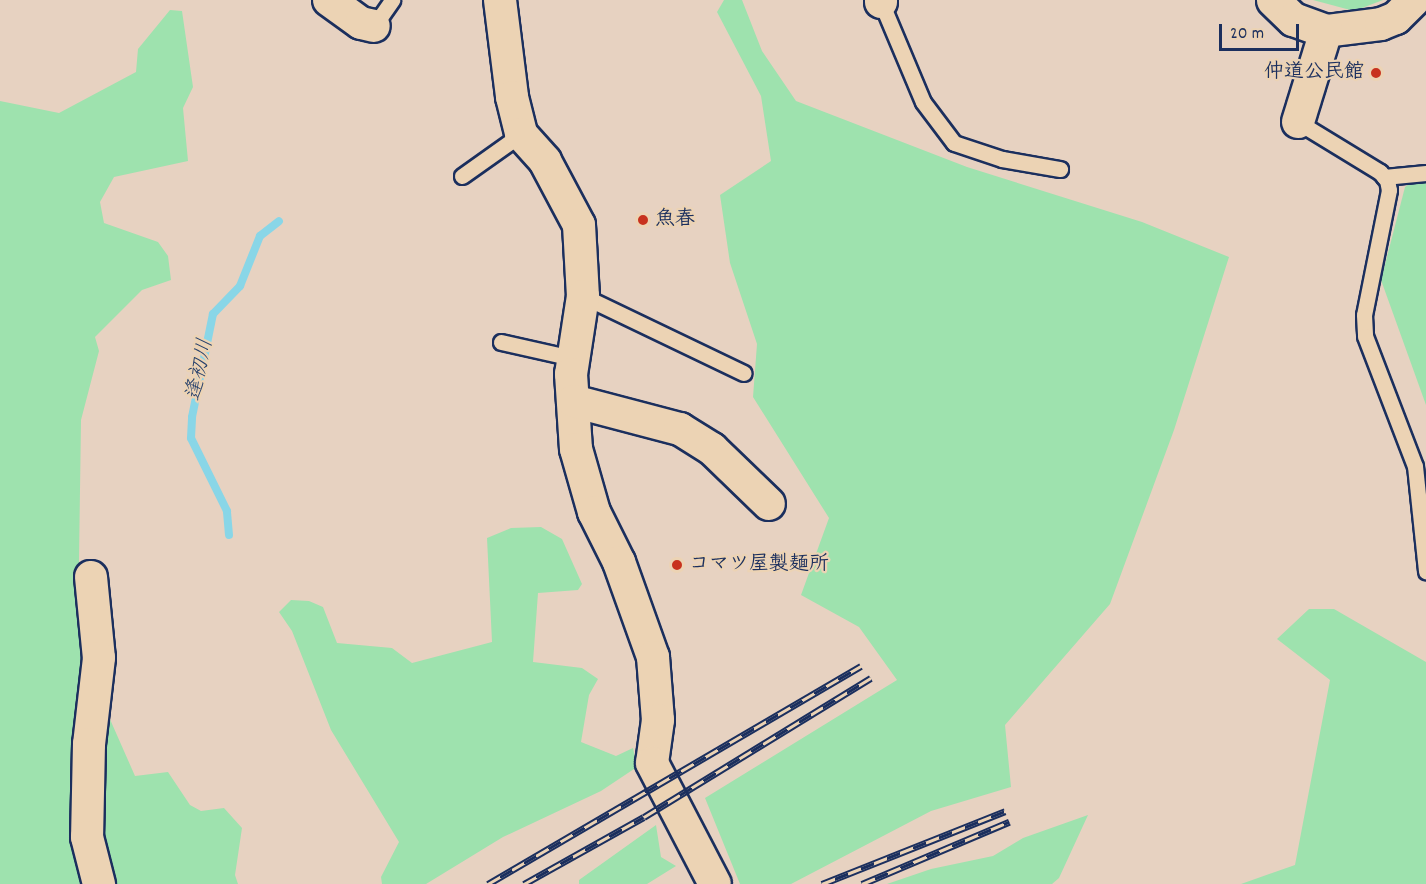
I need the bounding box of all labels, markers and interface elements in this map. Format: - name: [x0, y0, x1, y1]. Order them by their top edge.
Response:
- scale bar: [1222, 12, 1302, 50]
- text: 20 m: [1230, 22, 1264, 47]
- place label: 仲道公民館: [1264, 61, 1364, 85]
- marker: 仲道公民館: [1369, 66, 1383, 80]
- place label: 魚春: [655, 208, 695, 232]
- marker: 魚春: [636, 213, 650, 227]
- water label: 逢初川: [182, 337, 220, 403]
- place label: コマツ屋製麺所: [689, 553, 829, 577]
- marker: コマツ屋製麺所: [670, 558, 684, 572]

